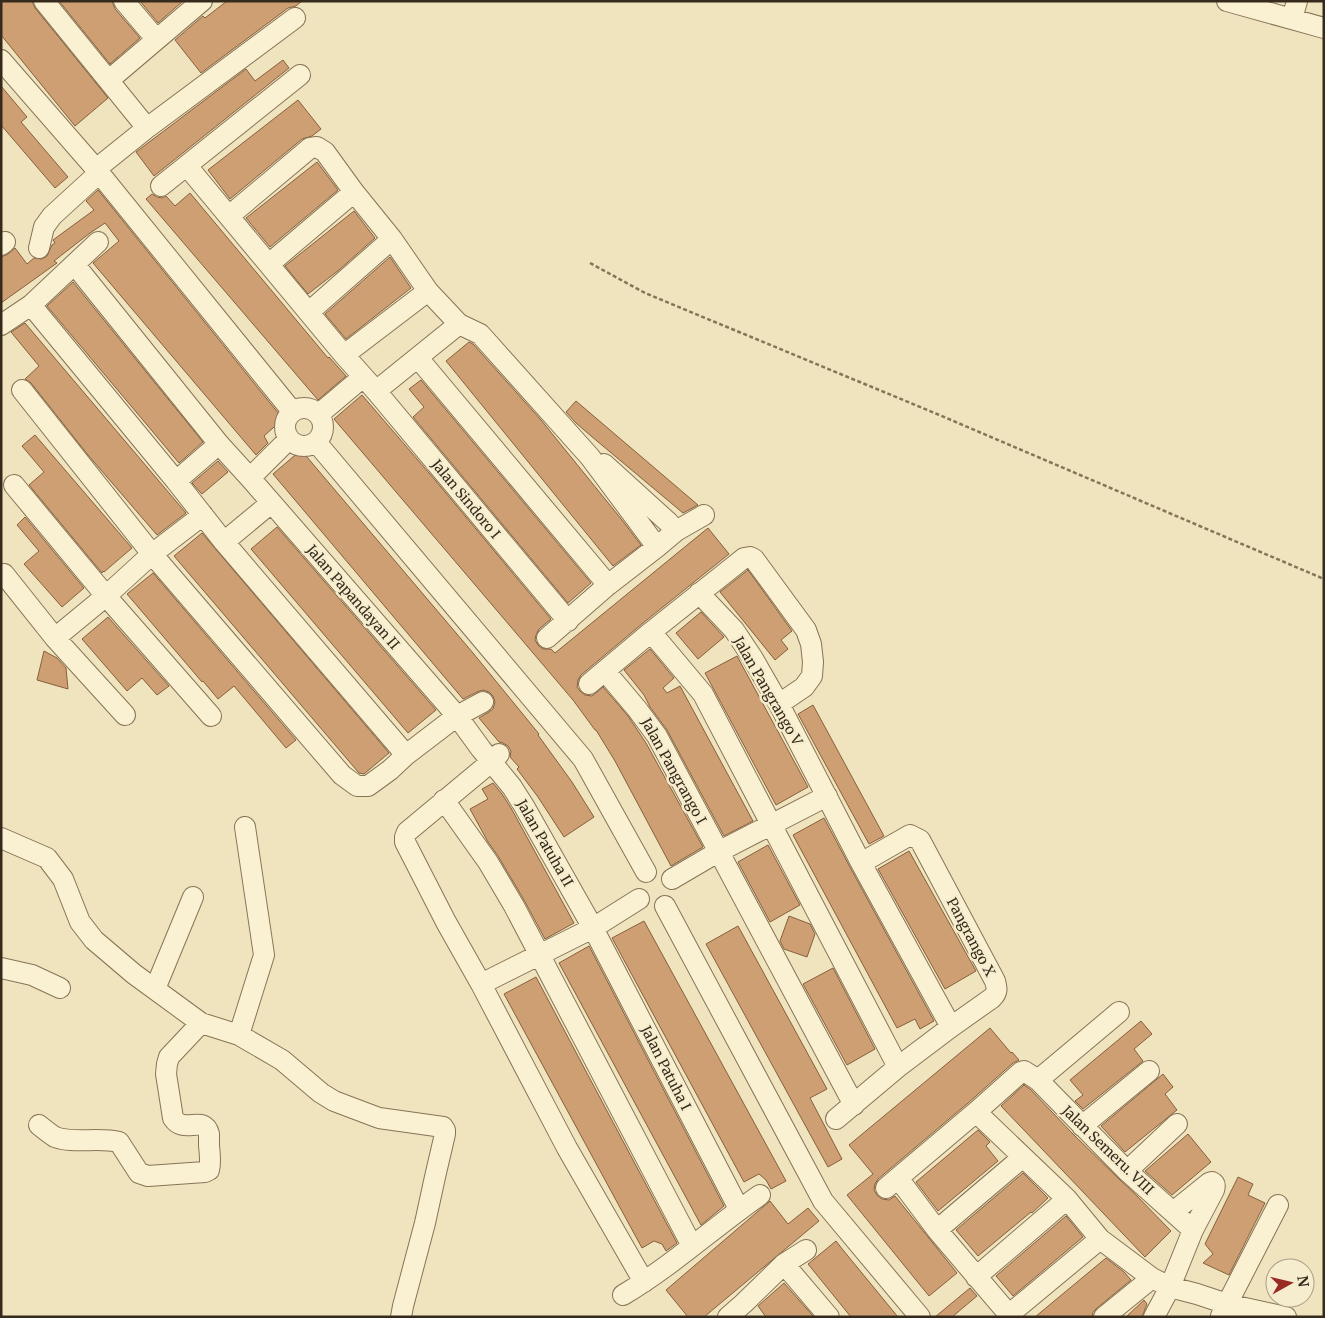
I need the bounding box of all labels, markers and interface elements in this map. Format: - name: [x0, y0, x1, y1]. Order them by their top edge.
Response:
- street label: Jalan Sindoro I: [427, 455, 504, 542]
- street label: Jalan Papandayan II: [302, 540, 403, 653]
- street label: Jalan Pangrango V: [729, 632, 807, 749]
- street label: Jalan Pangrango I: [637, 714, 711, 827]
- street label: Jalan Patuha II: [512, 795, 577, 890]
- street label: Pangrango X: [943, 895, 999, 979]
- street label: Jalan Patuha I: [637, 1022, 695, 1113]
- street label: Jalan Semeru. VIII: [1058, 1101, 1158, 1198]
- north arrow: [1265, 1258, 1315, 1308]
- text: N: [1293, 1274, 1313, 1288]

